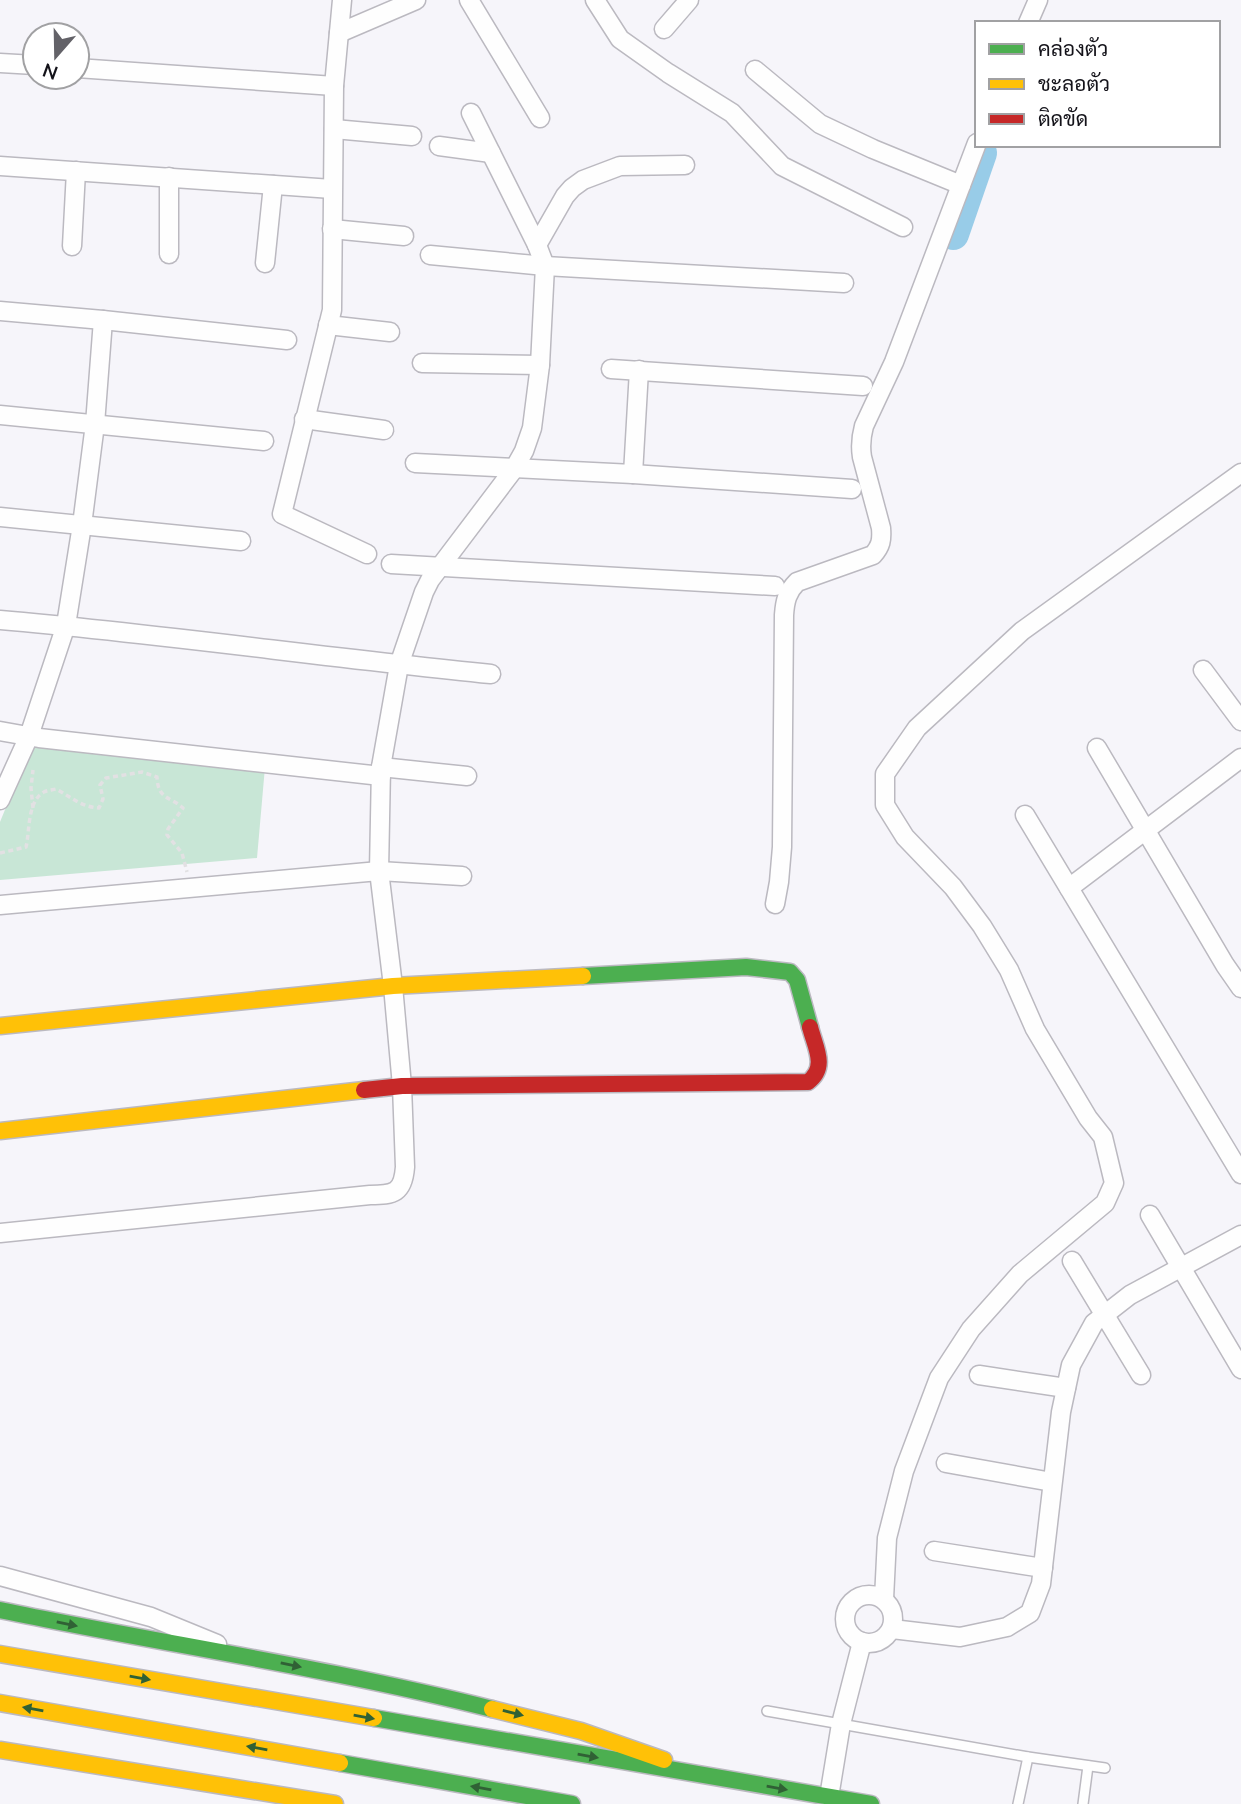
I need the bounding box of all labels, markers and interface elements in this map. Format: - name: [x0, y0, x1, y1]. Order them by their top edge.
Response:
- north arrow: [21, 21, 91, 91]
- legend: [975, 21, 1220, 147]
- text: คล่องตัว: [1038, 35, 1108, 61]
- text: N: [39, 58, 61, 86]
- text: ชะลอตัว: [1038, 70, 1110, 96]
- text: ติดขัด: [1038, 105, 1088, 131]
- one-way arrow: [56, 1618, 78, 1629]
- one-way arrow: [280, 1659, 302, 1670]
- one-way arrow: [129, 1673, 151, 1684]
- one-way arrow: [21, 1703, 43, 1714]
- one-way arrow: [502, 1708, 524, 1719]
- one-way arrow: [353, 1712, 375, 1723]
- one-way arrow: [245, 1742, 267, 1753]
- one-way arrow: [577, 1751, 599, 1762]
- one-way arrow: [469, 1782, 491, 1793]
- one-way arrow: [766, 1783, 788, 1794]

